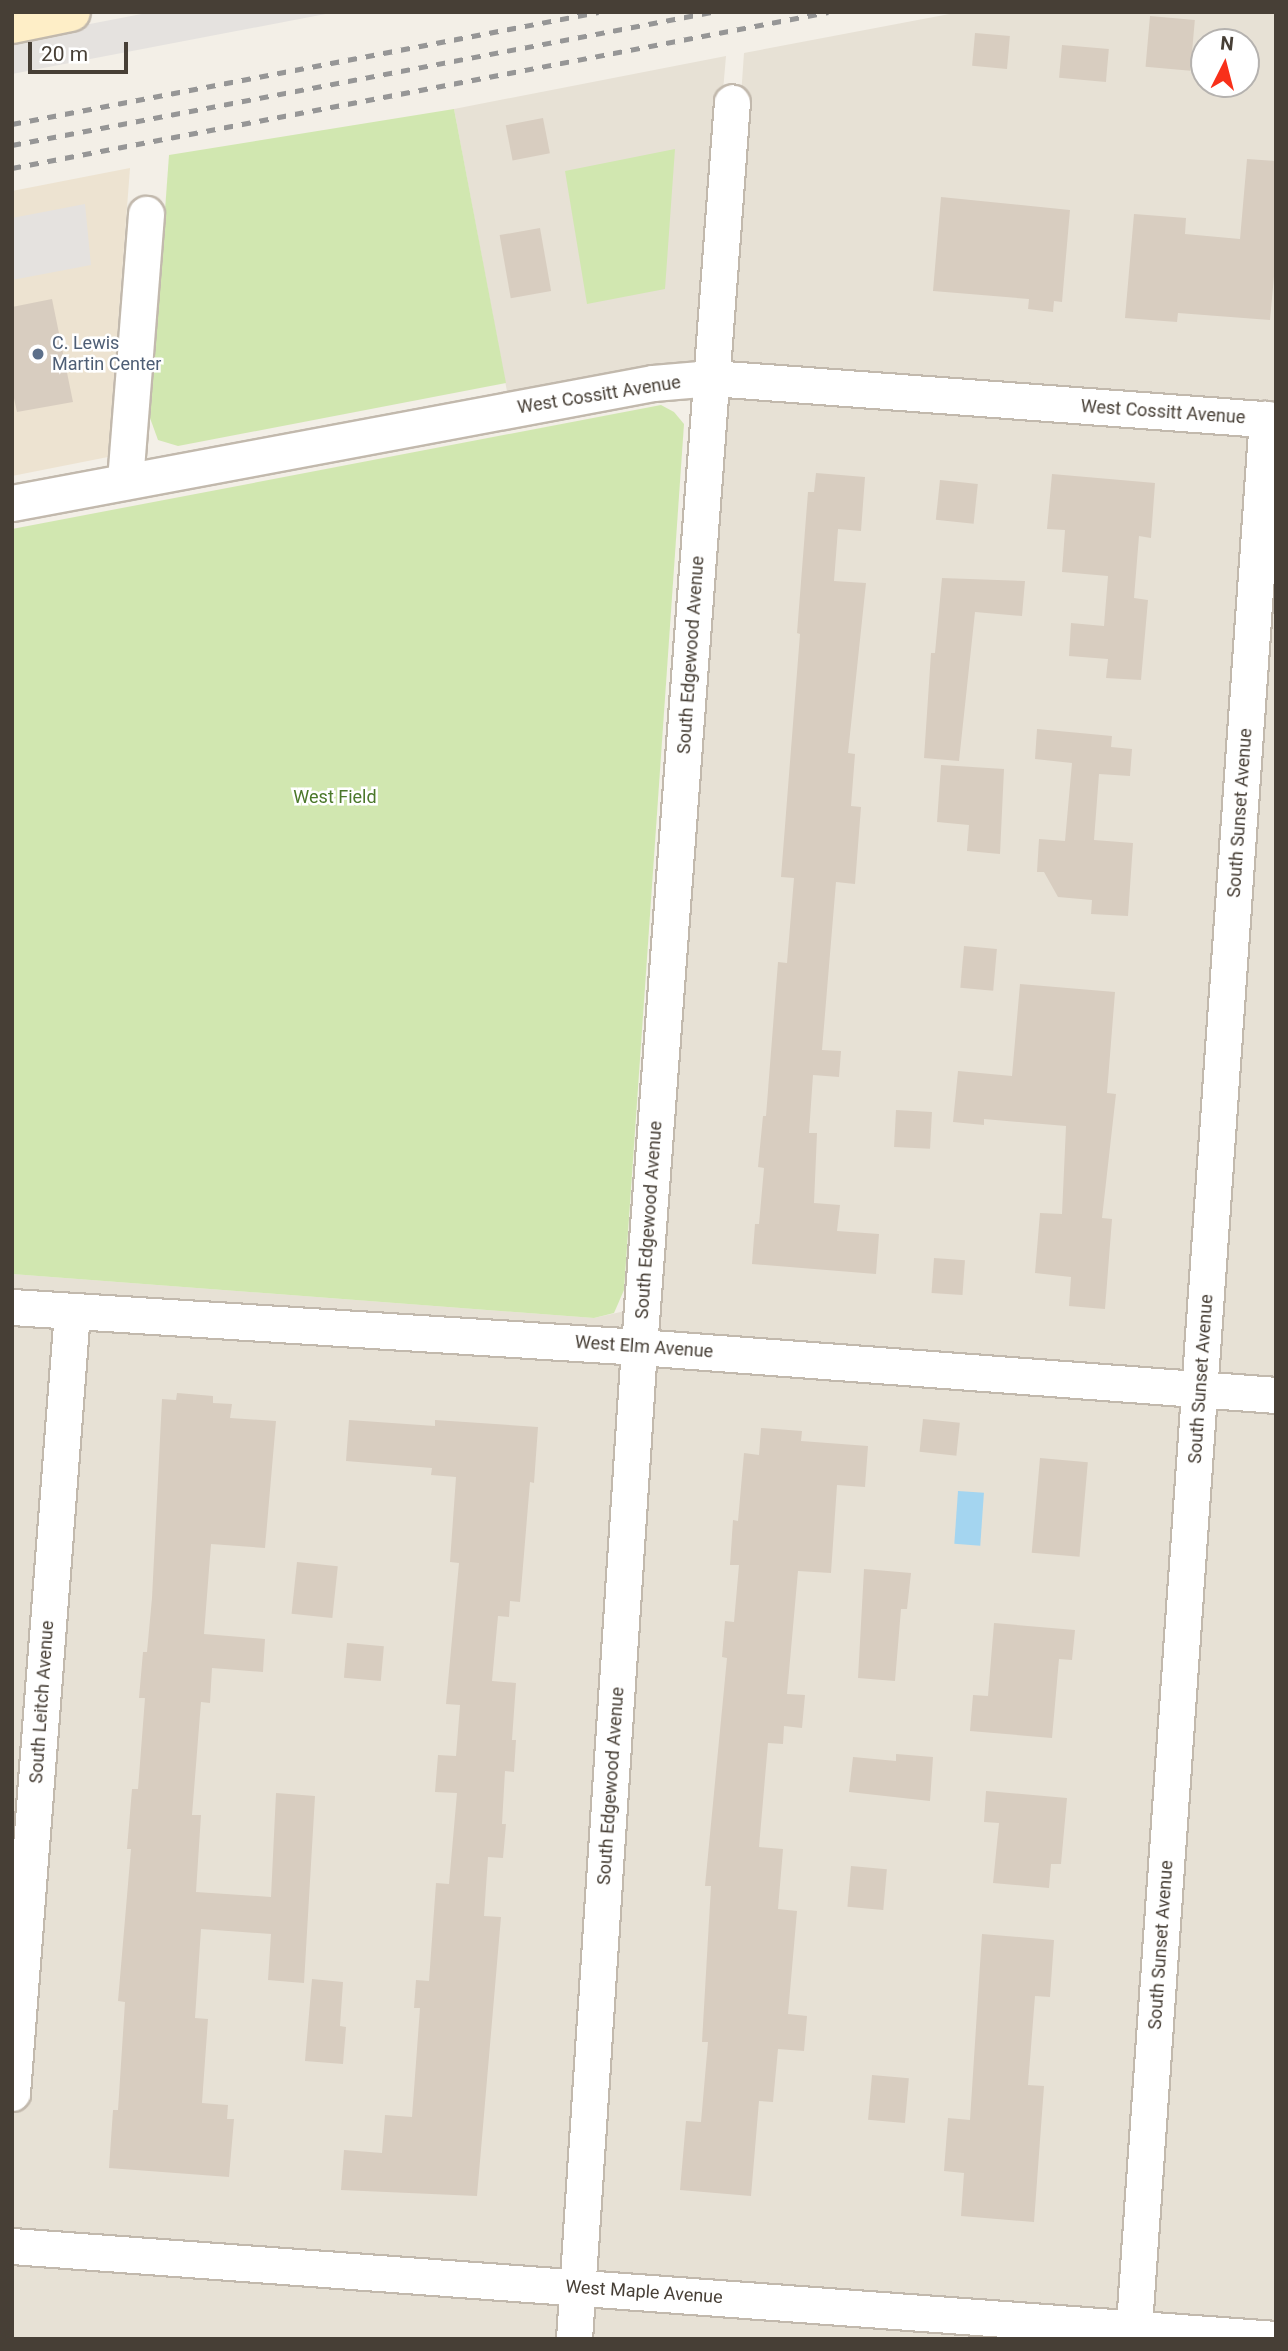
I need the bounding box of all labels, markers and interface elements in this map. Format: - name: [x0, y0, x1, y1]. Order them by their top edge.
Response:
- scale bar: [32, 28, 131, 72]
- north arrow: [1190, 28, 1260, 98]
- text: N: [1219, 31, 1235, 56]
- text: 20 m: [41, 42, 88, 66]
- place label: C. Lewis Martin Center: [52, 333, 161, 376]
- marker: C. Lewis Martin Center: [30, 346, 46, 362]
- street label: West Cossitt Avenue: [516, 371, 682, 419]
- street label: West Cossitt Avenue: [1080, 395, 1246, 429]
- street label: South Edgewood Avenue: [673, 555, 709, 755]
- street label: South Sunset Avenue: [1223, 728, 1257, 898]
- park label: West Field: [293, 786, 377, 808]
- street label: South Edgewood Avenue: [631, 1120, 667, 1320]
- street label: South Sunset Avenue: [1184, 1294, 1218, 1464]
- street label: West Elm Avenue: [574, 1331, 714, 1363]
- street label: South Leitch Avenue: [26, 1620, 58, 1784]
- street label: South Edgewood Avenue: [593, 1686, 629, 1886]
- street label: South Sunset Avenue: [1144, 1860, 1178, 2030]
- street label: West Maple Avenue: [565, 2276, 723, 2308]

